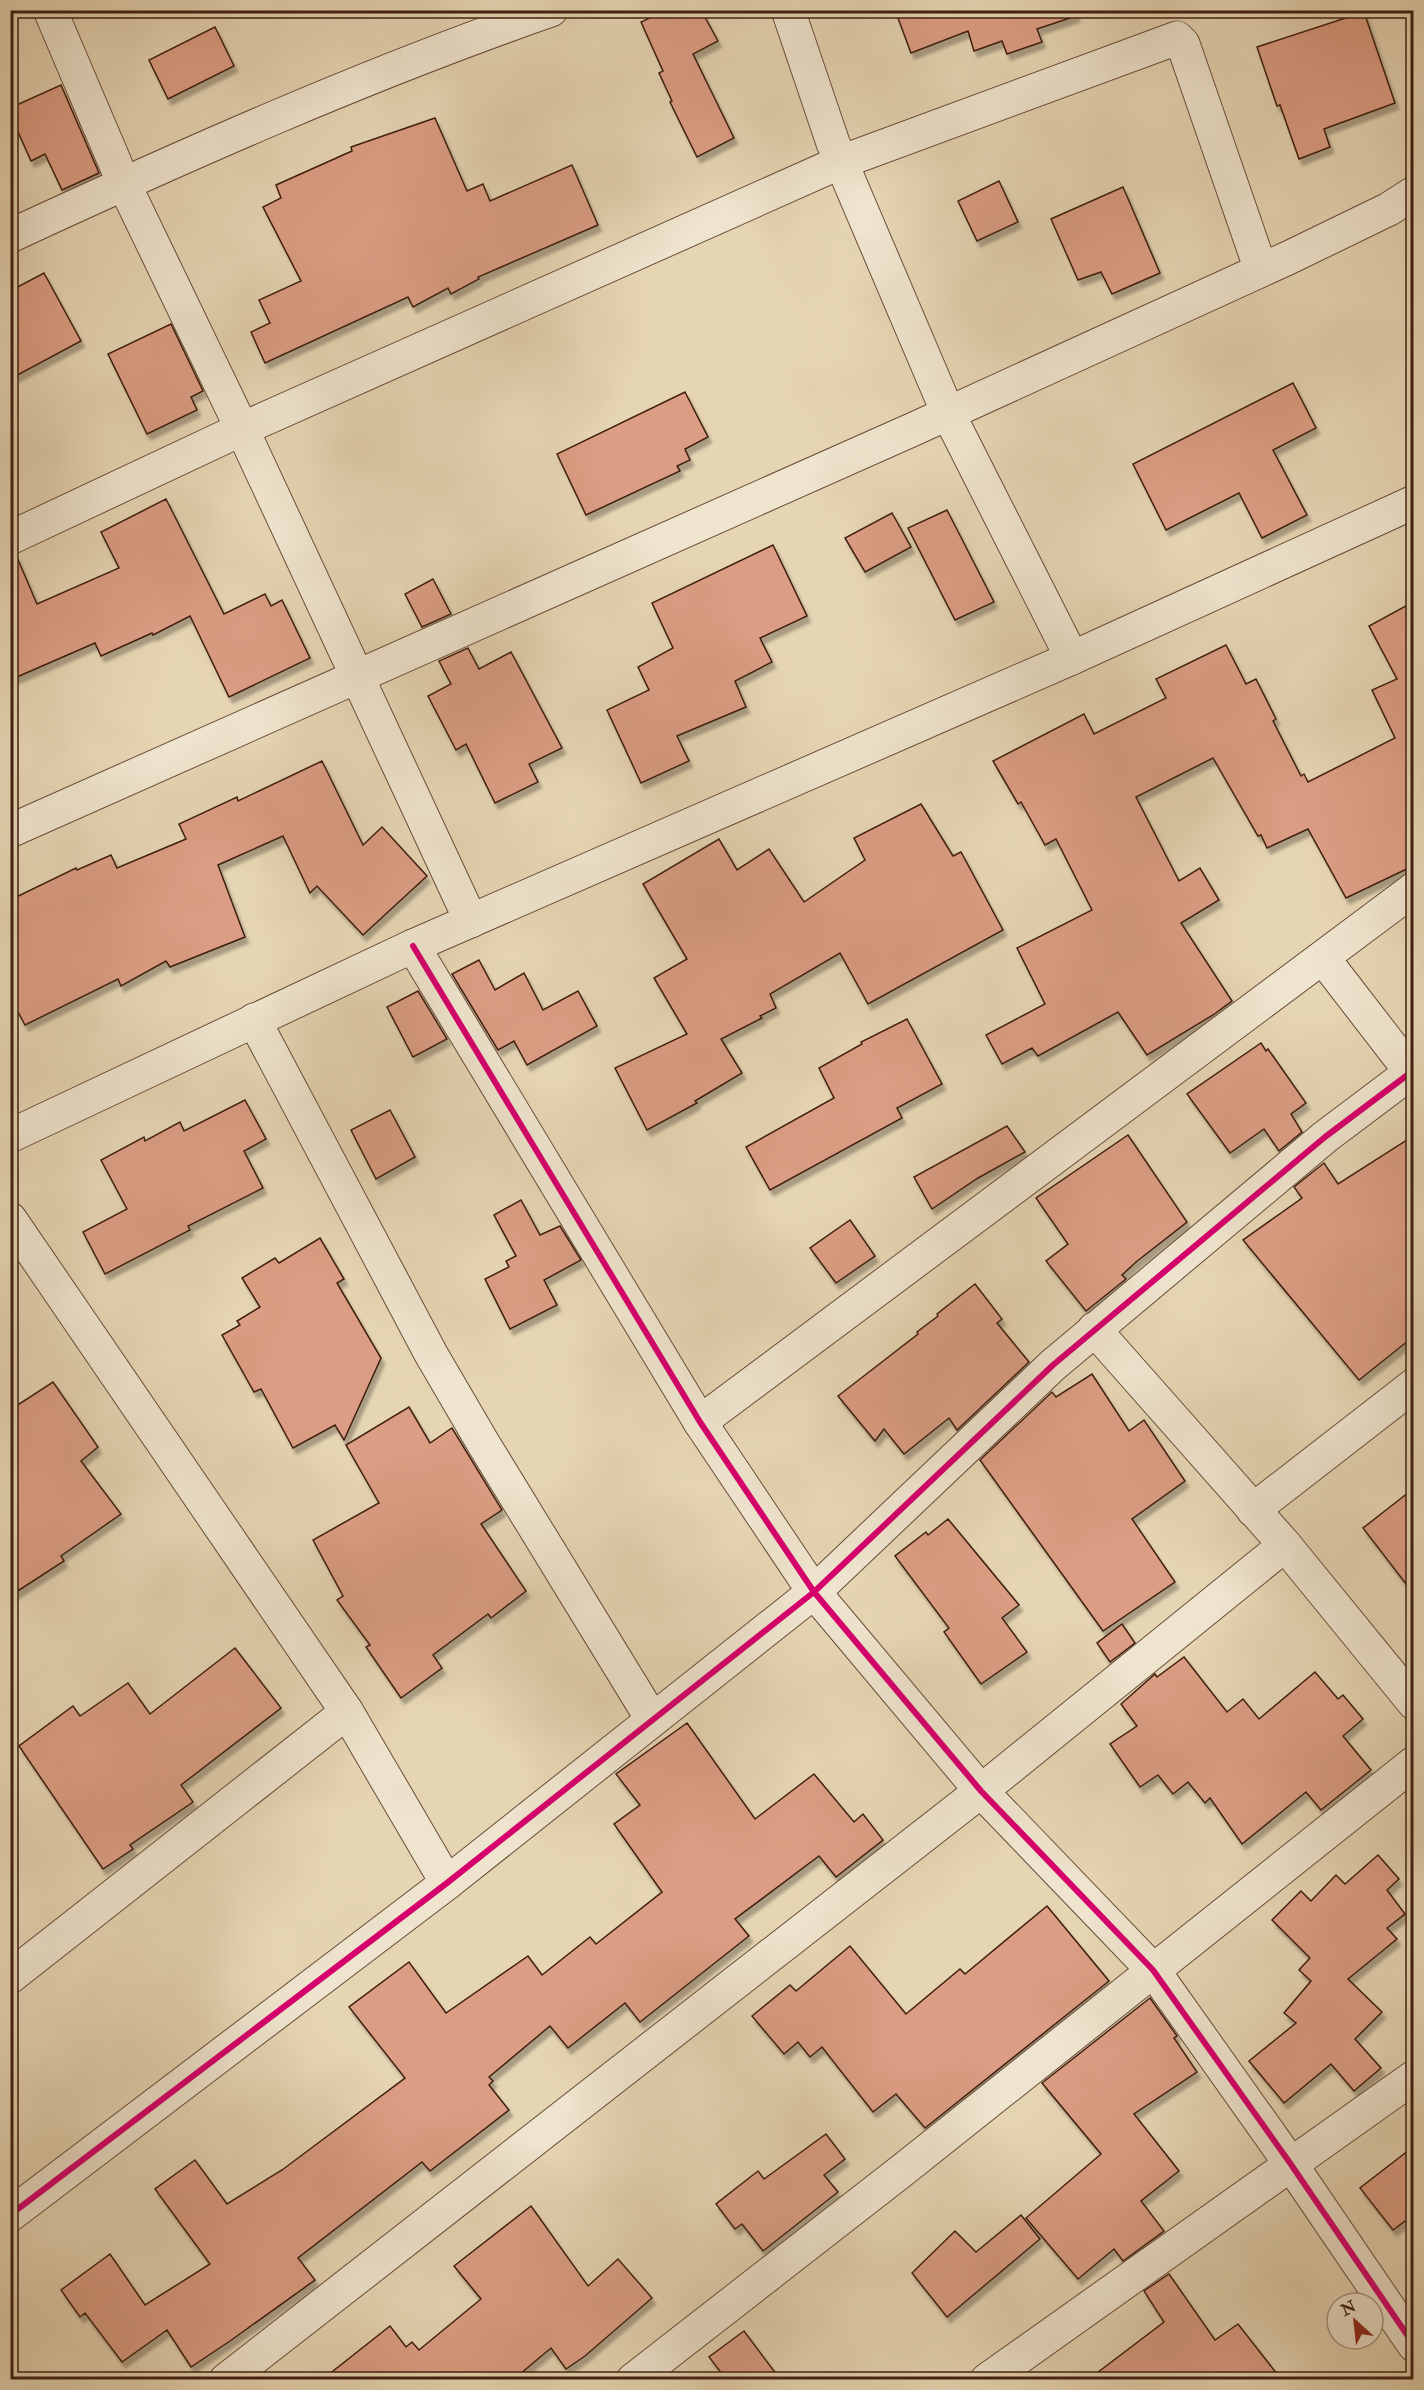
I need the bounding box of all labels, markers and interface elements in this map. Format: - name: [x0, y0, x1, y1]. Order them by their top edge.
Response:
- north arrow: [1325, 2291, 1385, 2351]
- text: N: [1337, 2296, 1360, 2321]

